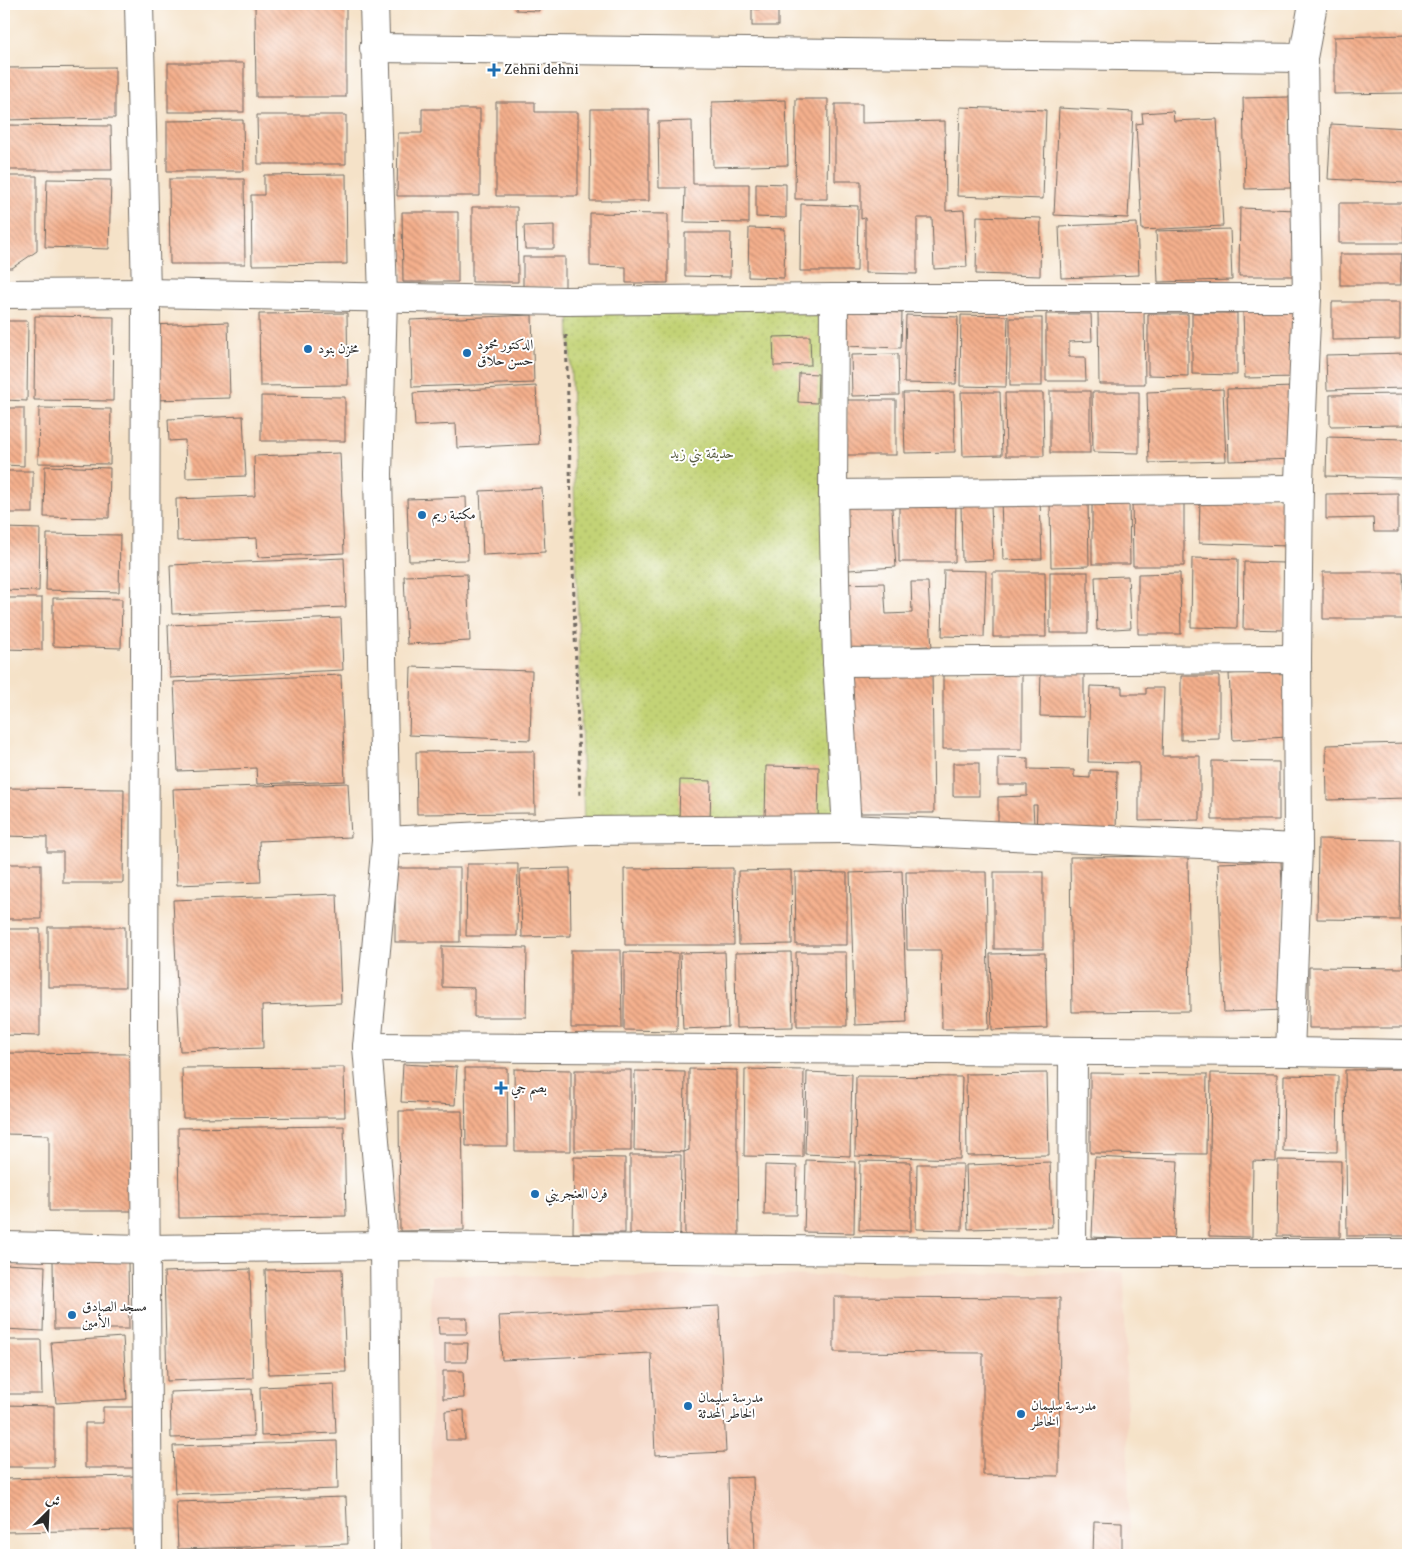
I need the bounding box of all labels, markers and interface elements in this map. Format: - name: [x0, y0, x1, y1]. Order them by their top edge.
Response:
- place label: Zehni dehni: [504, 61, 579, 80]
- marker: Zehni dehni: [488, 64, 500, 76]
- place label: الدكتور محمود حسن حلاق: [477, 336, 533, 371]
- place label: مخزن بنود: [318, 340, 360, 359]
- marker: مخزن بنود: [302, 343, 314, 355]
- marker: الدكتور محمود حسن حلاق: [461, 347, 473, 359]
- park label: حديقة بني زيد: [670, 445, 734, 466]
- place label: مكتبة ريم: [432, 506, 476, 527]
- marker: مكتبة ريم: [416, 509, 428, 521]
- place label: بصم جي: [511, 1079, 547, 1101]
- marker: بصم جي: [495, 1082, 507, 1094]
- place label: فرن العنجريني: [545, 1185, 608, 1206]
- marker: فرن العنجريني: [529, 1188, 541, 1200]
- place label: مسجد الصادق الأمين: [82, 1298, 147, 1333]
- marker: مسجد الصادق الأمين: [66, 1309, 78, 1321]
- place label: مدرسة سليمان الخاطر المحدثة: [698, 1389, 764, 1424]
- place label: مدرسة سليمان الخاطر: [1029, 1397, 1097, 1432]
- marker: مدرسة سليمان الخاطر المحدثة: [682, 1400, 694, 1412]
- marker: مدرسة سليمان الخاطر: [1015, 1408, 1027, 1420]
- north arrow: [22, 1486, 72, 1536]
- text: ش: [42, 1490, 63, 1513]

